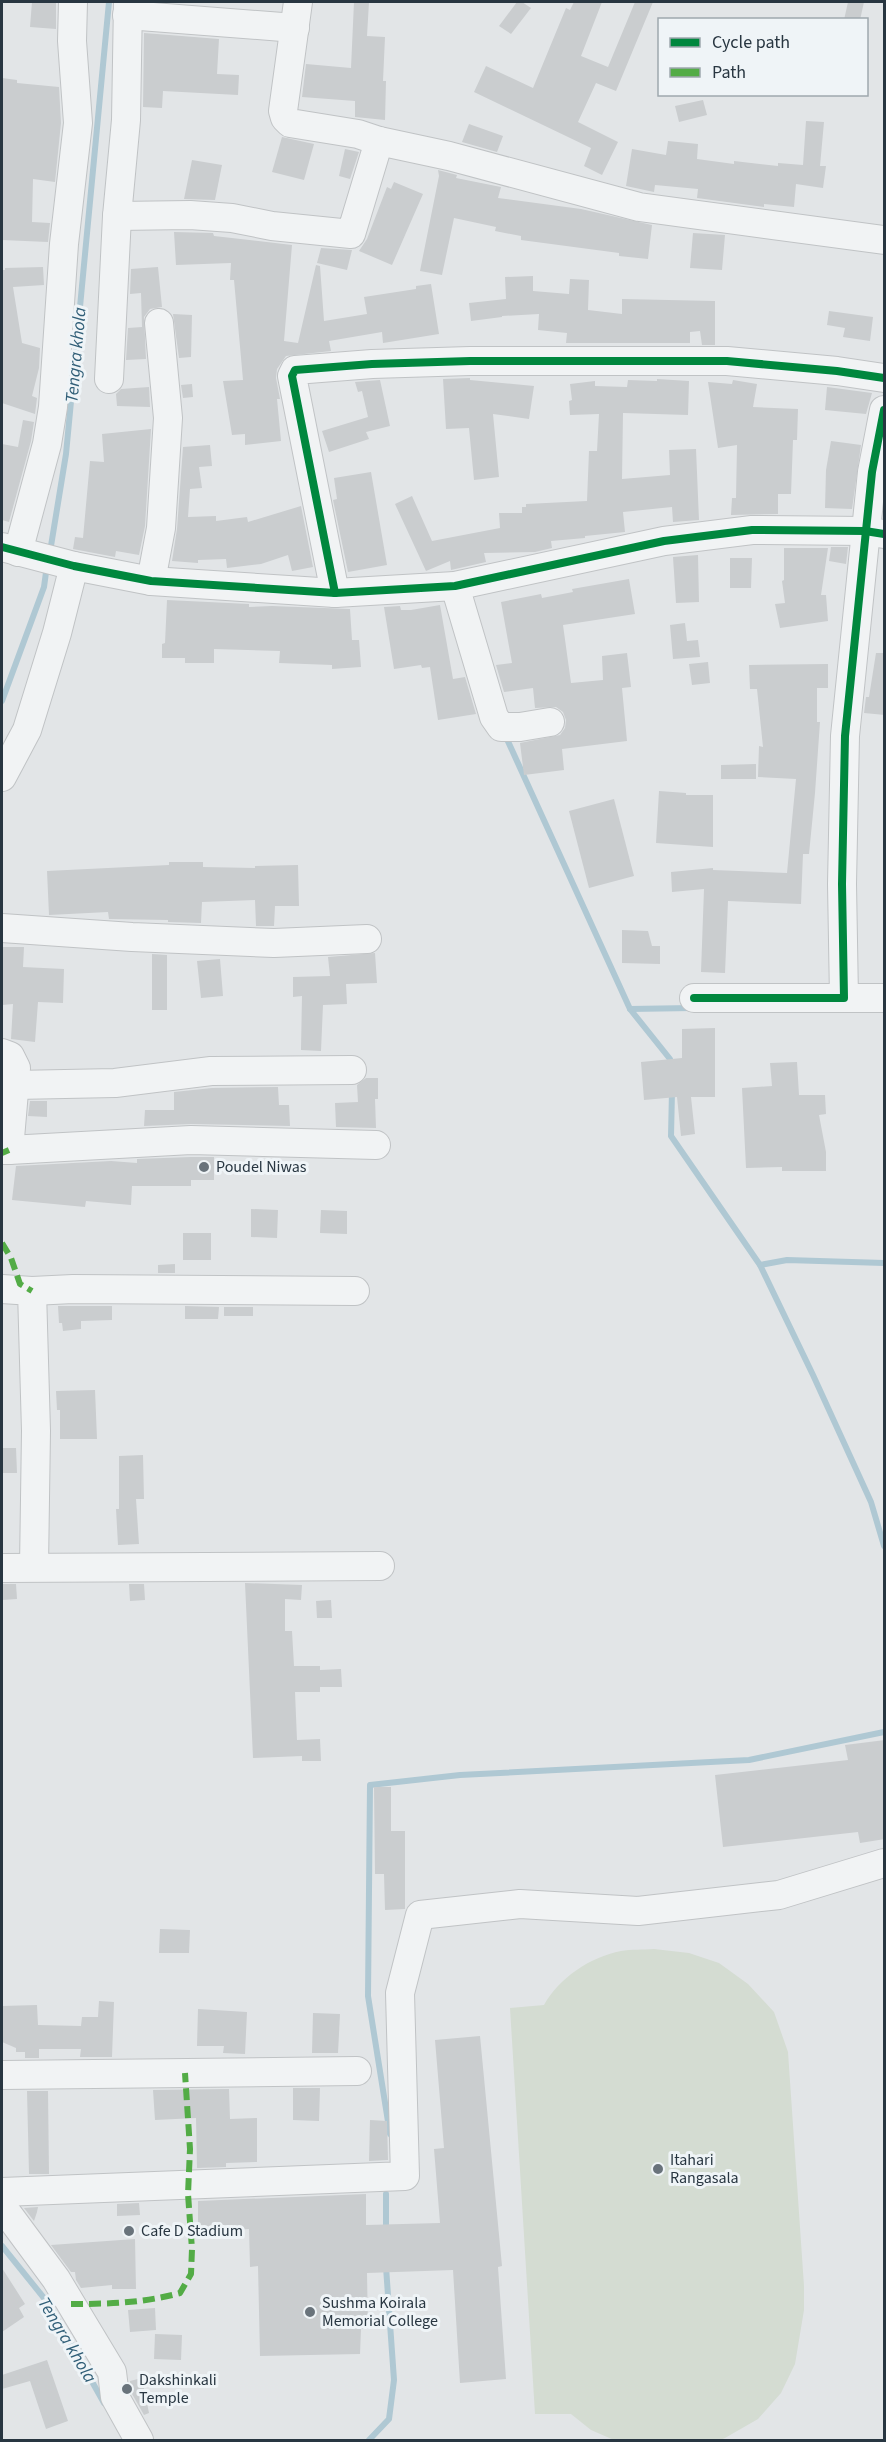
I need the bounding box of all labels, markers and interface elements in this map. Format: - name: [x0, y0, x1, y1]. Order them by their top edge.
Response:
- legend: [658, 18, 868, 96]
- text: Cycle path: [712, 30, 790, 55]
- text: Path: [712, 60, 746, 85]
- water label: Tengra khola: [59, 306, 93, 404]
- place label: Poudel Niwas: [216, 1156, 307, 1178]
- marker: Poudel Niwas: [197, 1160, 211, 1174]
- place label: Itahari Rangasala: [670, 2149, 739, 2189]
- marker: Itahari Rangasala: [651, 2162, 665, 2176]
- place label: Cafe D Stadium: [141, 2220, 243, 2242]
- marker: Cafe D Stadium: [122, 2224, 136, 2238]
- water label: Tengra khola: [32, 2292, 103, 2388]
- place label: Sushma Koirala Memorial College: [322, 2292, 438, 2332]
- marker: Sushma Koirala Memorial College: [303, 2305, 317, 2319]
- place label: Dakshinkali Temple: [139, 2369, 217, 2409]
- marker: Dakshinkali Temple: [120, 2382, 134, 2396]

